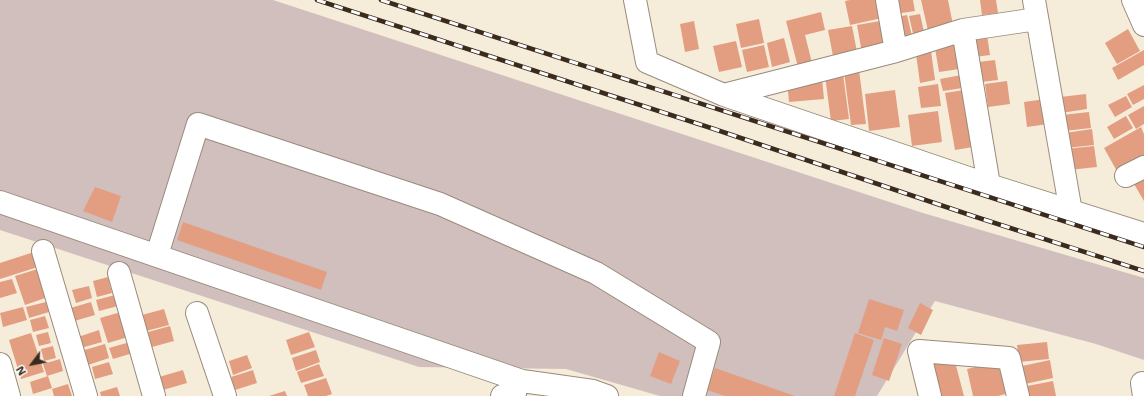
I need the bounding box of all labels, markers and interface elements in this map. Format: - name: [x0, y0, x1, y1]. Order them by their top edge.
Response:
- north arrow: [12, 344, 52, 384]
- text: N: [13, 363, 30, 378]

